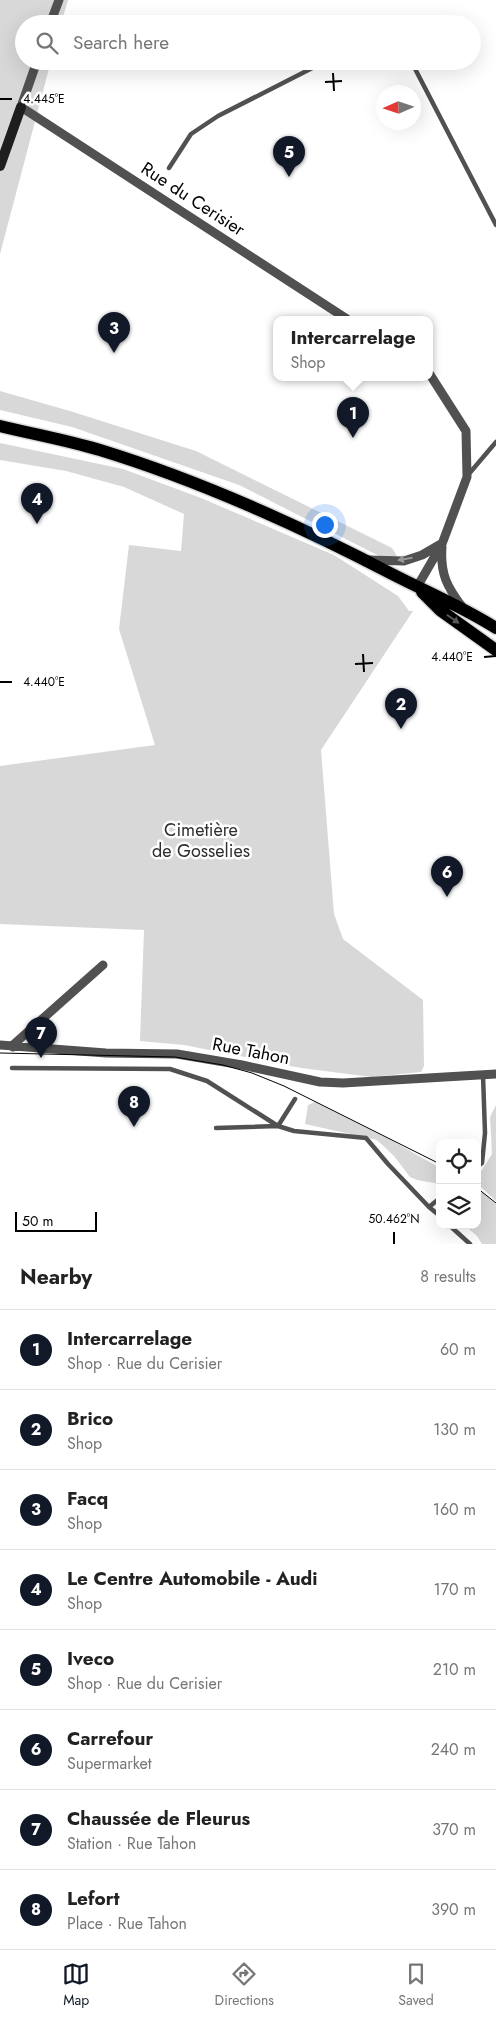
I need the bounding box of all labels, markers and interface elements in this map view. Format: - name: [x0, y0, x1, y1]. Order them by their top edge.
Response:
- search box: [15, 15, 481, 70]
- icon: search: [33, 29, 61, 57]
- text: Search here: [73, 29, 169, 56]
- north arrow: [376, 85, 421, 130]
- text: 4.445°E: [23, 90, 65, 108]
- pin: 5: [273, 136, 305, 177]
- street label: Rue du Cerisier: [136, 156, 251, 243]
- pin: 3: [98, 312, 130, 353]
- popup: [273, 316, 433, 381]
- text: Intercarrelage: [290, 324, 416, 351]
- text: Shop: [290, 351, 325, 374]
- pin: 1: [337, 397, 369, 438]
- pin: 4: [21, 483, 53, 524]
- your location: [312, 512, 338, 538]
- one-way arrow: [397, 556, 413, 564]
- one-way arrow: [446, 614, 459, 624]
- text: 4.440°E: [431, 648, 473, 666]
- text: 4.440°E: [23, 673, 65, 691]
- pin: 2: [385, 688, 417, 729]
- park label: Cimetière de Gosselies: [152, 817, 250, 864]
- pin: 6: [431, 856, 463, 897]
- pin: 7: [25, 1017, 57, 1058]
- street label: Rue Tahon: [210, 1031, 292, 1071]
- pin: 8: [118, 1086, 150, 1127]
- map controls: [436, 1139, 481, 1229]
- button: locate: [436, 1139, 481, 1184]
- button: layers: [436, 1184, 481, 1229]
- scale bar: [15, 1209, 98, 1232]
- text: 50.462°N: [369, 1210, 419, 1228]
- text: 50 m: [22, 1211, 53, 1231]
- text: Nearby: [20, 1262, 92, 1292]
- text: 8 results: [420, 1265, 476, 1288]
- text: Intercarrelage: [67, 1325, 192, 1352]
- text: 1: [32, 1338, 40, 1361]
- text: 60 m: [440, 1338, 476, 1361]
- text: Shop · Rue du Cerisier: [67, 1352, 222, 1375]
- text: Brico: [67, 1405, 113, 1432]
- text: 2: [31, 1418, 41, 1441]
- text: 130 m: [433, 1418, 476, 1441]
- text: Shop: [67, 1432, 102, 1455]
- text: Facq: [67, 1485, 108, 1512]
- text: 3: [31, 1498, 41, 1521]
- text: 160 m: [433, 1498, 476, 1521]
- text: Shop: [67, 1512, 102, 1535]
- text: Le Centre Automobile - Audi: [67, 1565, 318, 1592]
- text: 4: [30, 1578, 42, 1601]
- text: 170 m: [434, 1578, 476, 1601]
- text: Shop: [67, 1592, 102, 1615]
- text: Iveco: [67, 1645, 114, 1672]
- text: 5: [31, 1658, 41, 1681]
- text: 210 m: [433, 1658, 476, 1681]
- text: Shop · Rue du Cerisier: [67, 1672, 222, 1695]
- text: Carrefour: [67, 1725, 153, 1752]
- text: 6: [31, 1738, 41, 1761]
- text: 240 m: [431, 1738, 476, 1761]
- text: Supermarket: [67, 1752, 152, 1775]
- text: Chaussée de Fleurus: [67, 1805, 250, 1832]
- text: 7: [31, 1818, 41, 1841]
- text: 370 m: [432, 1818, 476, 1841]
- text: Station · Rue Tahon: [67, 1832, 196, 1855]
- text: Lefort: [67, 1885, 120, 1912]
- text: 8: [31, 1898, 41, 1921]
- text: 390 m: [431, 1898, 476, 1921]
- text: Place · Rue Tahon: [67, 1912, 187, 1935]
- tab: Map: [62, 1960, 90, 2010]
- tab: Directions: [215, 1960, 274, 2010]
- tab: Saved: [398, 1960, 434, 2010]

